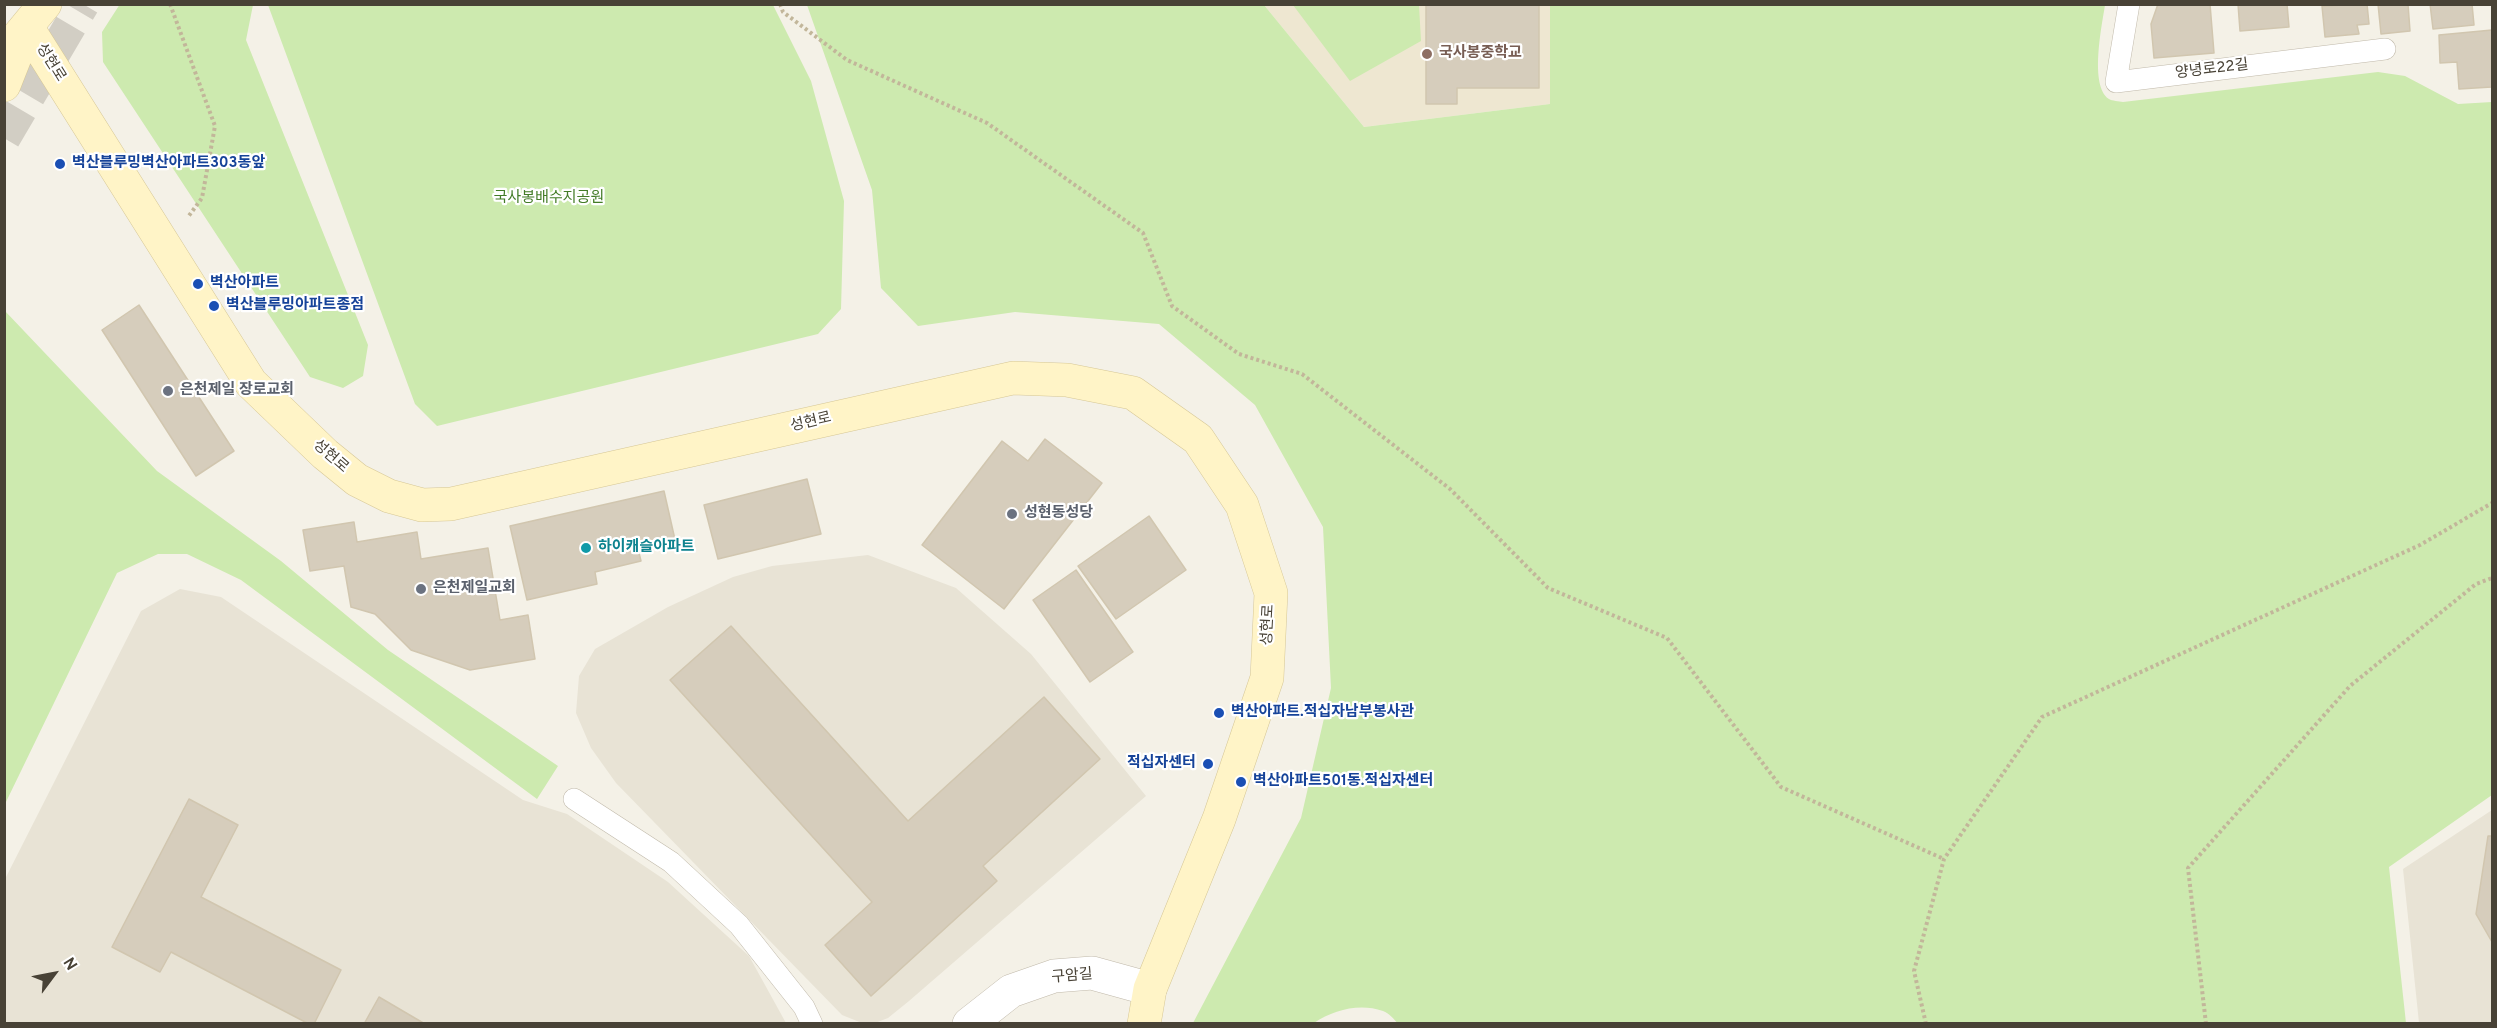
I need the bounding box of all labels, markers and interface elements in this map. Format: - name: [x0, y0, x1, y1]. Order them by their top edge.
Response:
- street label: 성현로: [31, 41, 69, 85]
- place label: 국사봉중학교: [1439, 45, 1522, 63]
- marker: 국사봉중학교: [1420, 47, 1434, 61]
- street label: 양녕로22길: [2174, 57, 2250, 83]
- place label: 벽산블루밍벽산아파트303동앞: [72, 155, 265, 173]
- marker: 벽산블루밍벽산아파트303동앞: [53, 157, 67, 171]
- park label: 국사봉배수지공원: [494, 190, 604, 208]
- place label: 벽산아파트: [210, 275, 279, 293]
- marker: 벽산아파트: [191, 277, 205, 291]
- place label: 벽산블루밍아파트종점: [226, 297, 364, 315]
- marker: 벽산블루밍아파트종점: [207, 299, 221, 313]
- place label: 은천제일 장로교회: [180, 382, 294, 400]
- marker: 은천제일 장로교회: [161, 384, 175, 398]
- street label: 성현로: [789, 410, 833, 436]
- street label: 성현로: [308, 437, 352, 477]
- place label: 성현동성당: [1024, 505, 1093, 523]
- marker: 성현동성당: [1005, 507, 1019, 521]
- place label: 하이캐슬아파트: [598, 539, 695, 557]
- marker: 하이캐슬아파트: [579, 541, 593, 555]
- place label: 은천제일교회: [433, 580, 516, 598]
- marker: 은천제일교회: [414, 582, 428, 596]
- street label: 성현로: [1259, 604, 1279, 646]
- place label: 벽산아파트.적십자남부봉사관: [1231, 704, 1414, 722]
- marker: 벽산아파트.적십자남부봉사관: [1212, 706, 1226, 720]
- place label: 적십자센터: [1127, 755, 1196, 773]
- marker: 적십자센터: [1201, 757, 1215, 771]
- place label: 벽산아파트501동.적십자센터: [1253, 773, 1433, 791]
- marker: 벽산아파트501동.적십자센터: [1234, 775, 1248, 789]
- north arrow: [24, 944, 84, 1004]
- text: N: [58, 954, 81, 975]
- street label: 구암길: [1051, 966, 1093, 988]

